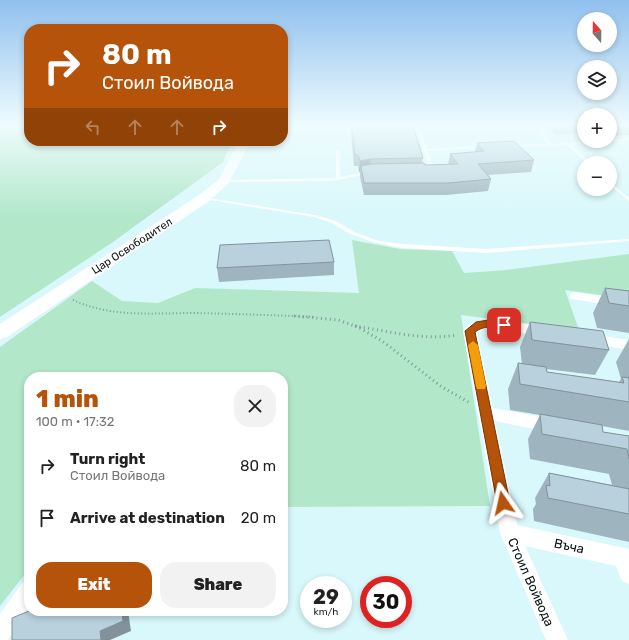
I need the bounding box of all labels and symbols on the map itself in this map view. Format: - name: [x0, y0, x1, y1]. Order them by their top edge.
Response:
- north arrow: [577, 12, 617, 52]
- street label: Цар Освободител: [89, 215, 175, 277]
- pin: [487, 308, 521, 342]
- position arrow: [482, 482, 524, 524]
- street label: Стоил Войвода: [505, 535, 557, 629]
- street label: Въча: [553, 535, 585, 557]
- speed limit sign: 30: [360, 576, 412, 628]

